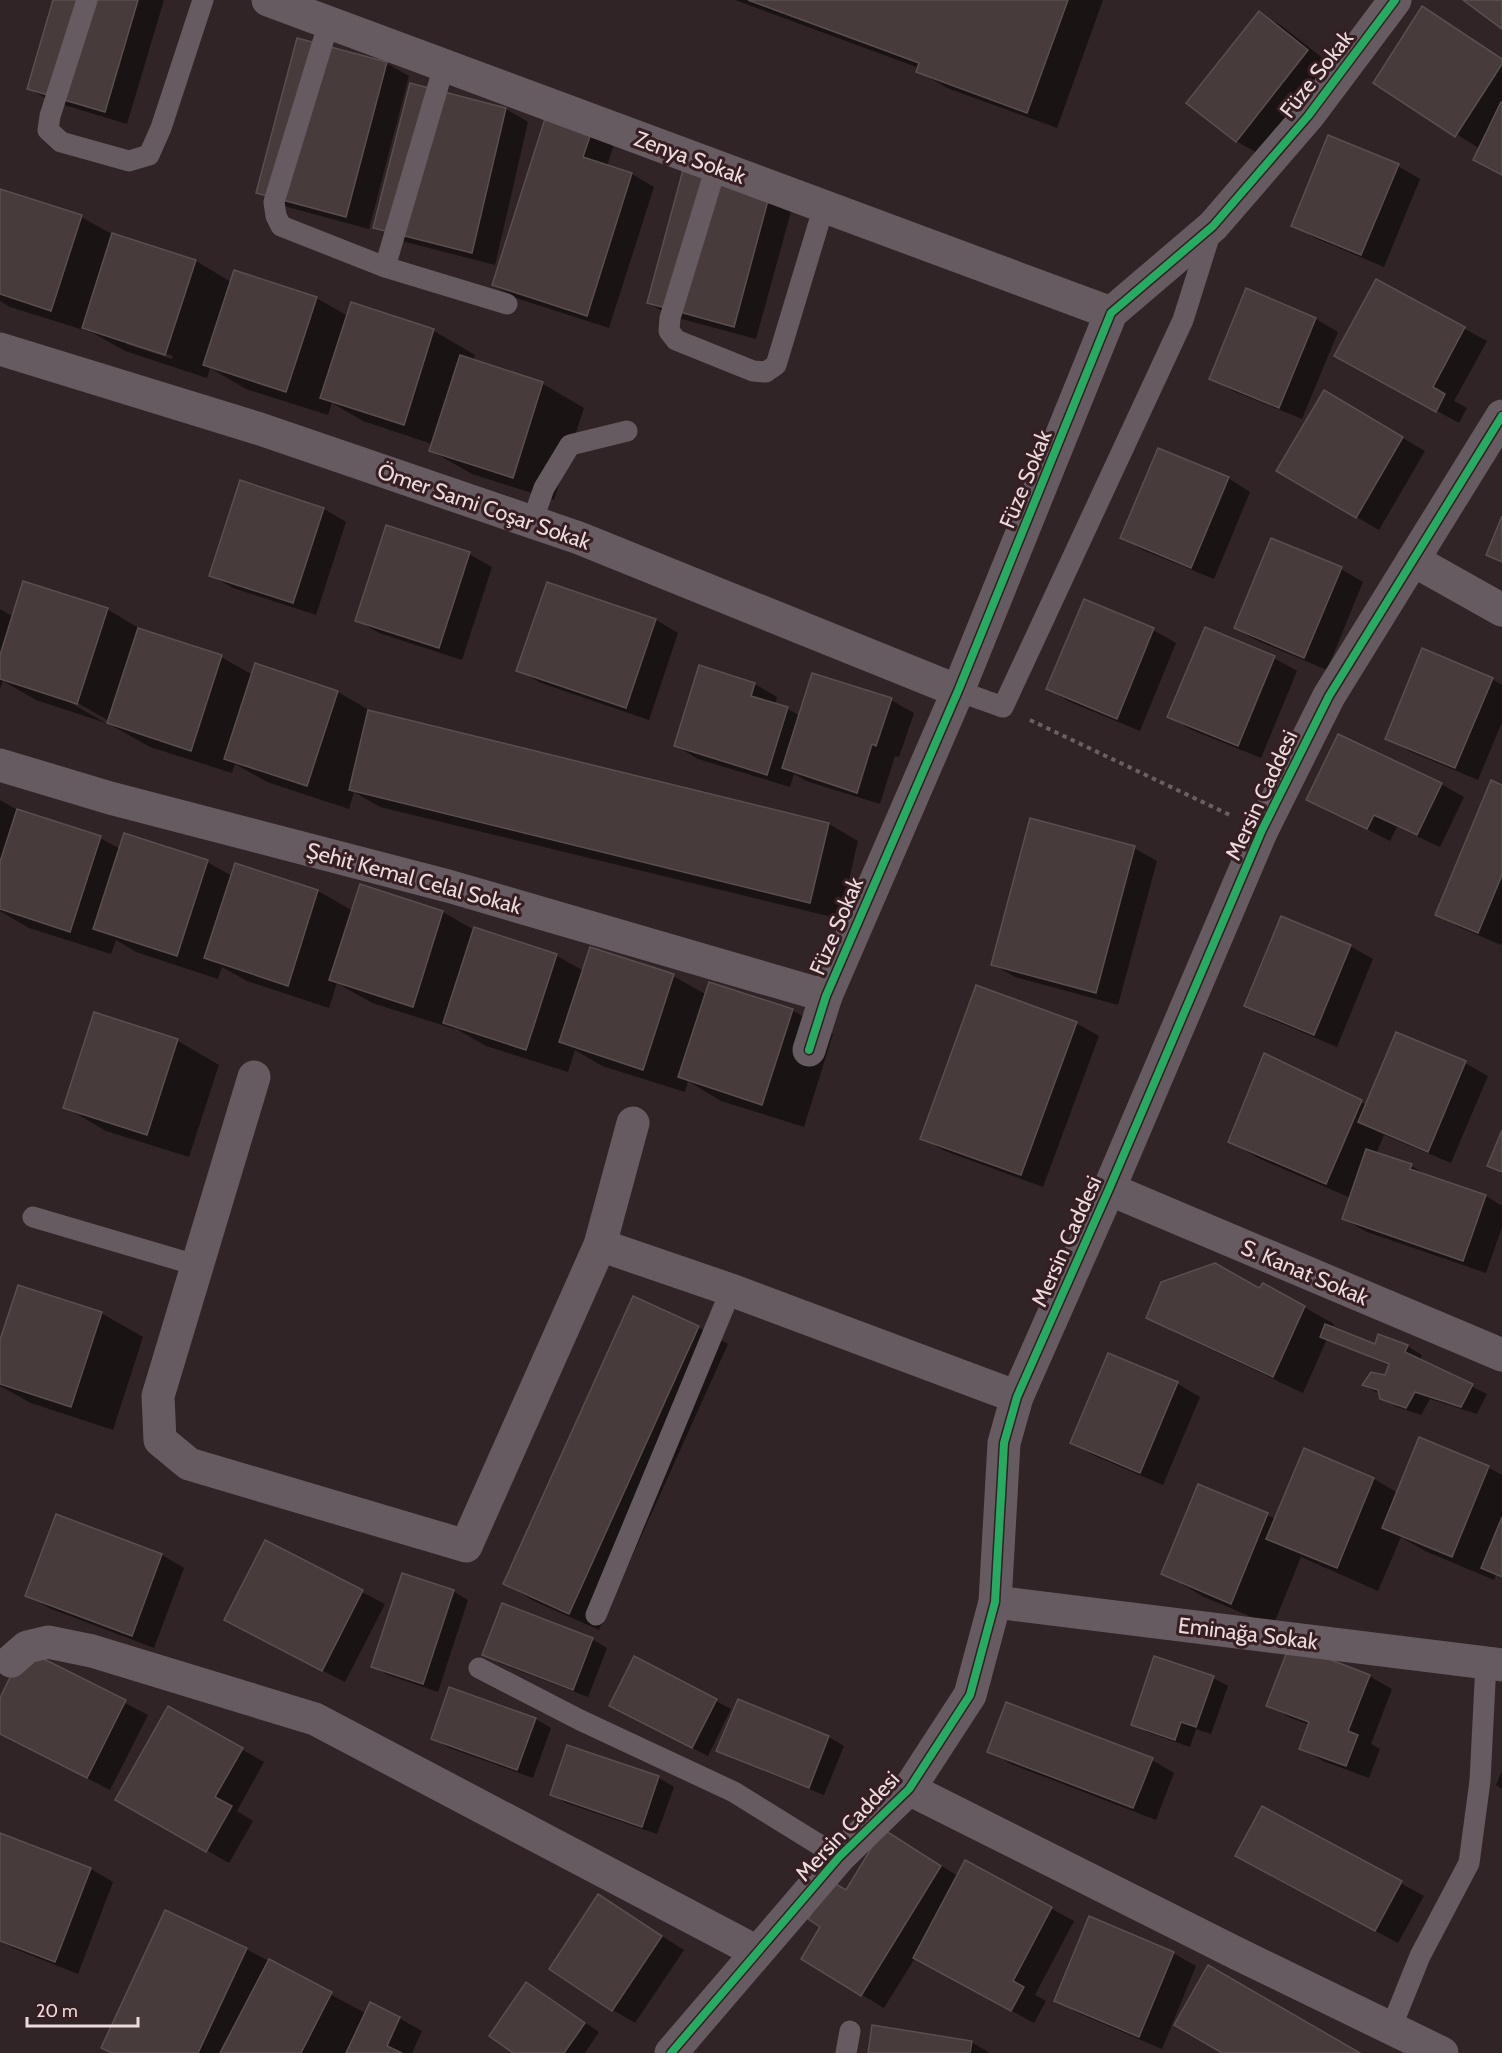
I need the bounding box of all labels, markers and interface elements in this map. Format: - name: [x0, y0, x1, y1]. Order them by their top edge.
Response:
- street label: Füze Sokak: [1274, 25, 1359, 123]
- street label: Zenya Sokak: [631, 125, 749, 190]
- street label: Füze Sokak: [994, 426, 1057, 532]
- street label: Ömer Sami Coşar Sokak: [374, 457, 594, 556]
- street label: Mersin Caddesi: [1220, 726, 1303, 865]
- street label: Şehit Kemal Celal Sokak: [303, 837, 524, 920]
- street label: Füze Sokak: [804, 873, 869, 979]
- street label: Mersin Caddesi: [1026, 1172, 1107, 1311]
- street label: S. Kanat Sokak: [1237, 1234, 1373, 1311]
- street label: Eminağa Sokak: [1177, 1612, 1319, 1655]
- street label: Mersin Caddesi: [790, 1766, 905, 1887]
- scale bar: [27, 1990, 138, 2028]
- text: 20 m: [36, 2000, 78, 2022]

